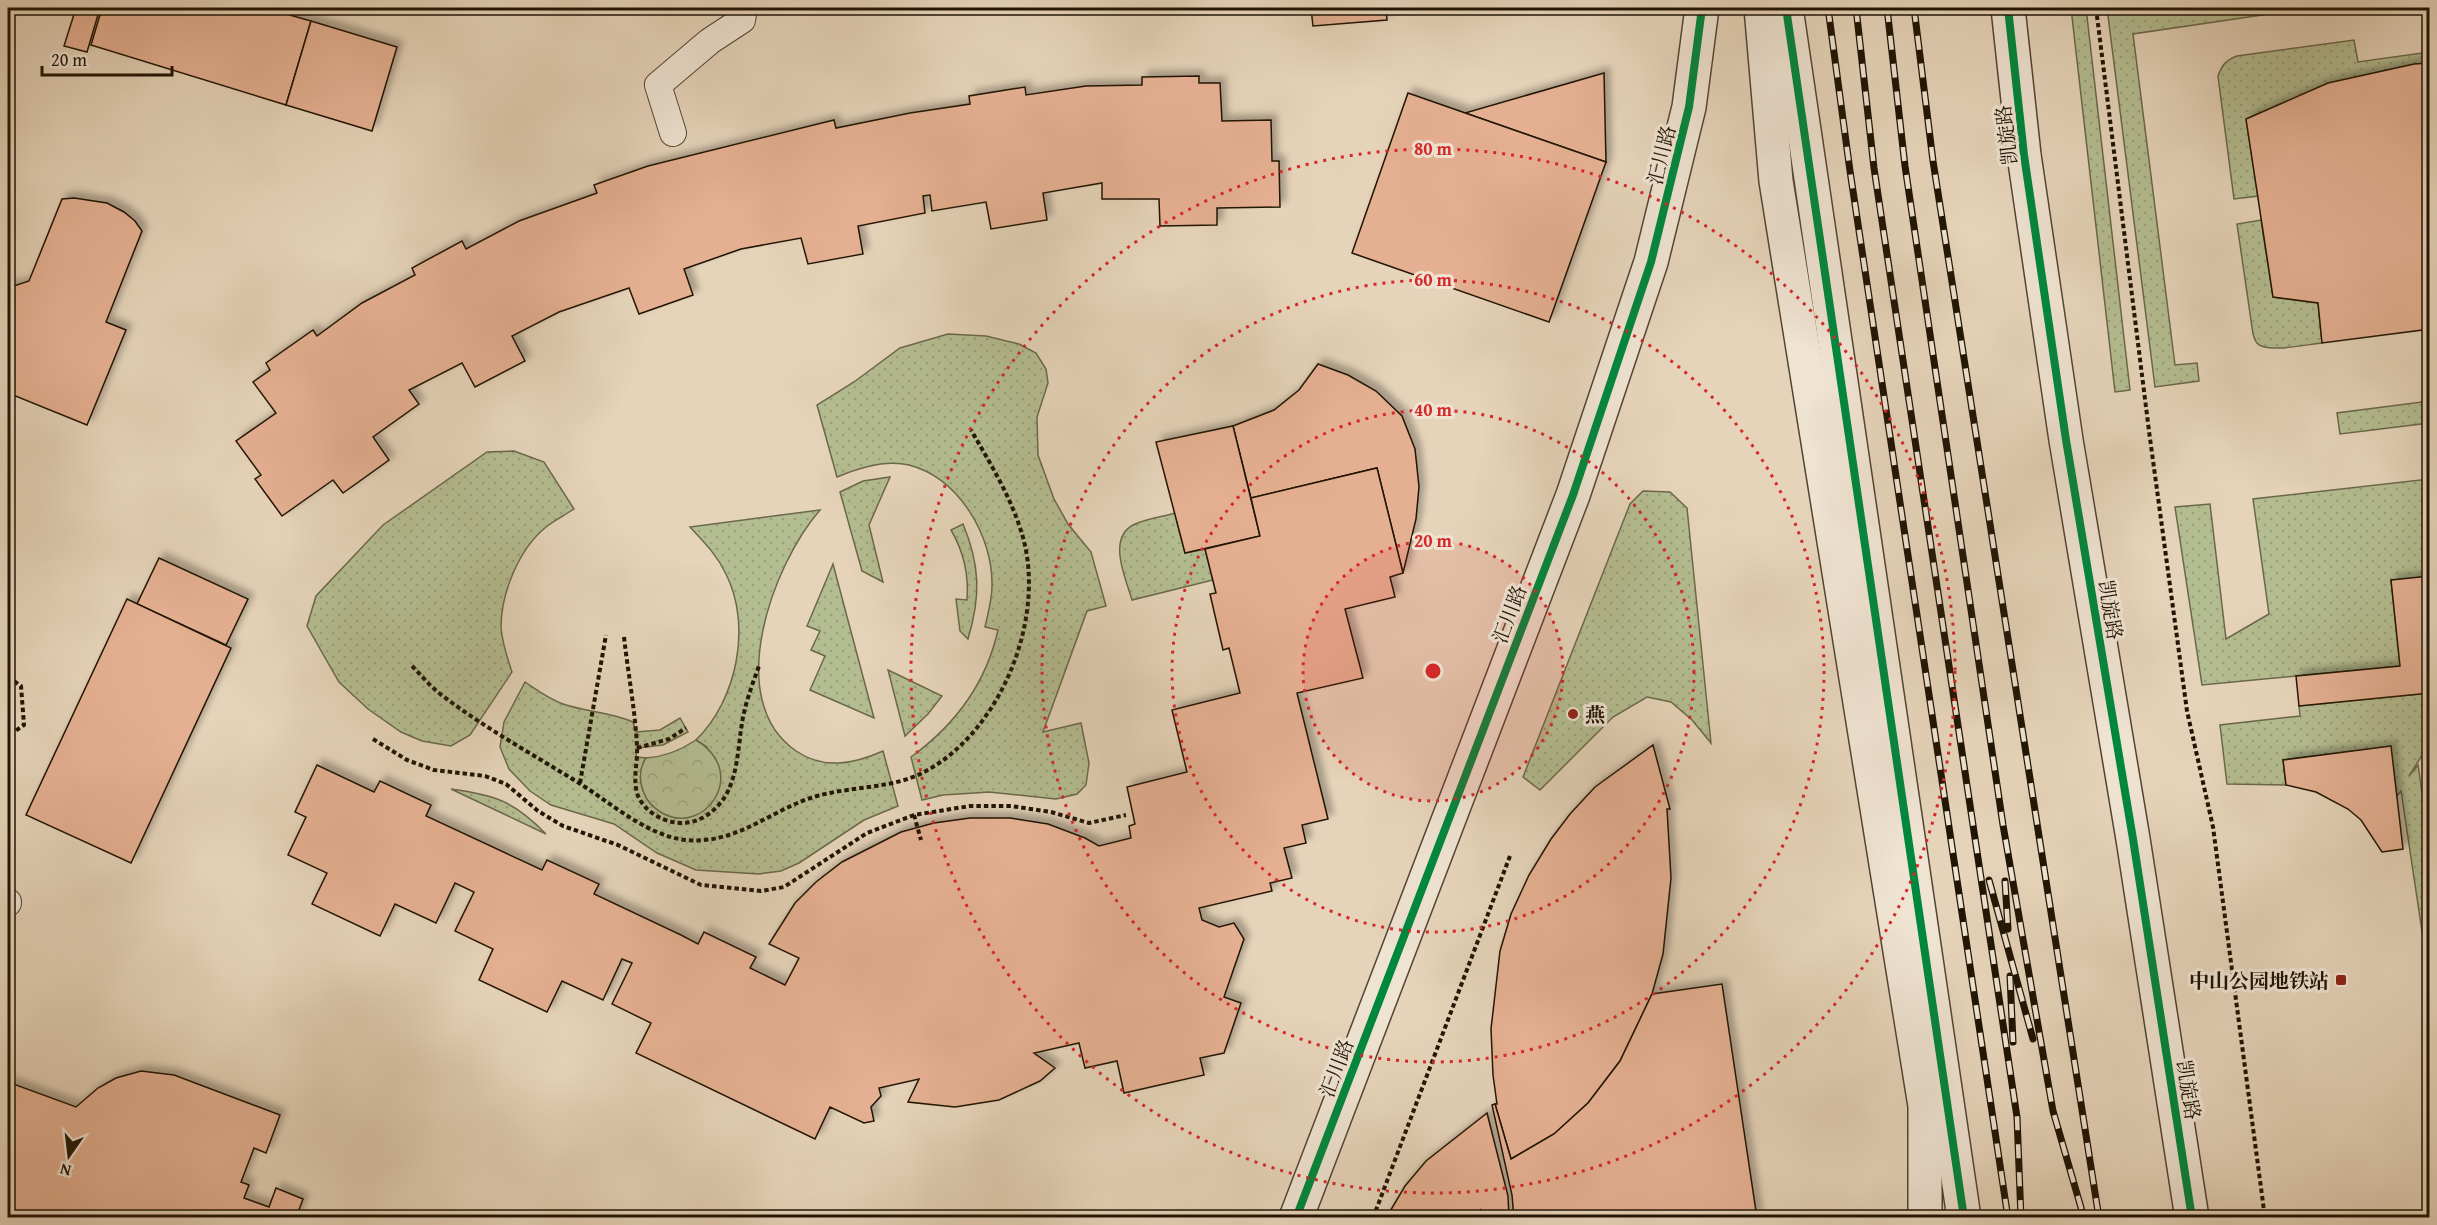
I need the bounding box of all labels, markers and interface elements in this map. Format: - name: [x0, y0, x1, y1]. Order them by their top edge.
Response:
- scale bar: [42, 39, 172, 77]
- text: 20 m: [51, 46, 87, 73]
- street label: 凯旋路: [1988, 103, 2024, 167]
- street label: 汇川路: [1640, 122, 1682, 188]
- text: 80 m: [1414, 135, 1453, 162]
- text: 60 m: [1414, 266, 1453, 293]
- text: 40 m: [1414, 396, 1453, 423]
- text: 20 m: [1414, 527, 1453, 554]
- street label: 凯旋路: [2092, 578, 2130, 642]
- street label: 汇川路: [1485, 581, 1533, 647]
- centre of rings: [1423, 661, 1443, 681]
- place label: 燕: [1585, 700, 1605, 729]
- marker: 燕: [1566, 707, 1580, 721]
- place label: 中山公园地铁站: [2189, 966, 2329, 995]
- marker: 中山公园地铁站: [2334, 973, 2348, 987]
- street label: 汇川路: [1312, 1035, 1360, 1101]
- street label: 凯旋路: [2170, 1058, 2208, 1122]
- north arrow: [39, 1126, 99, 1186]
- text: N: [57, 1158, 73, 1183]

